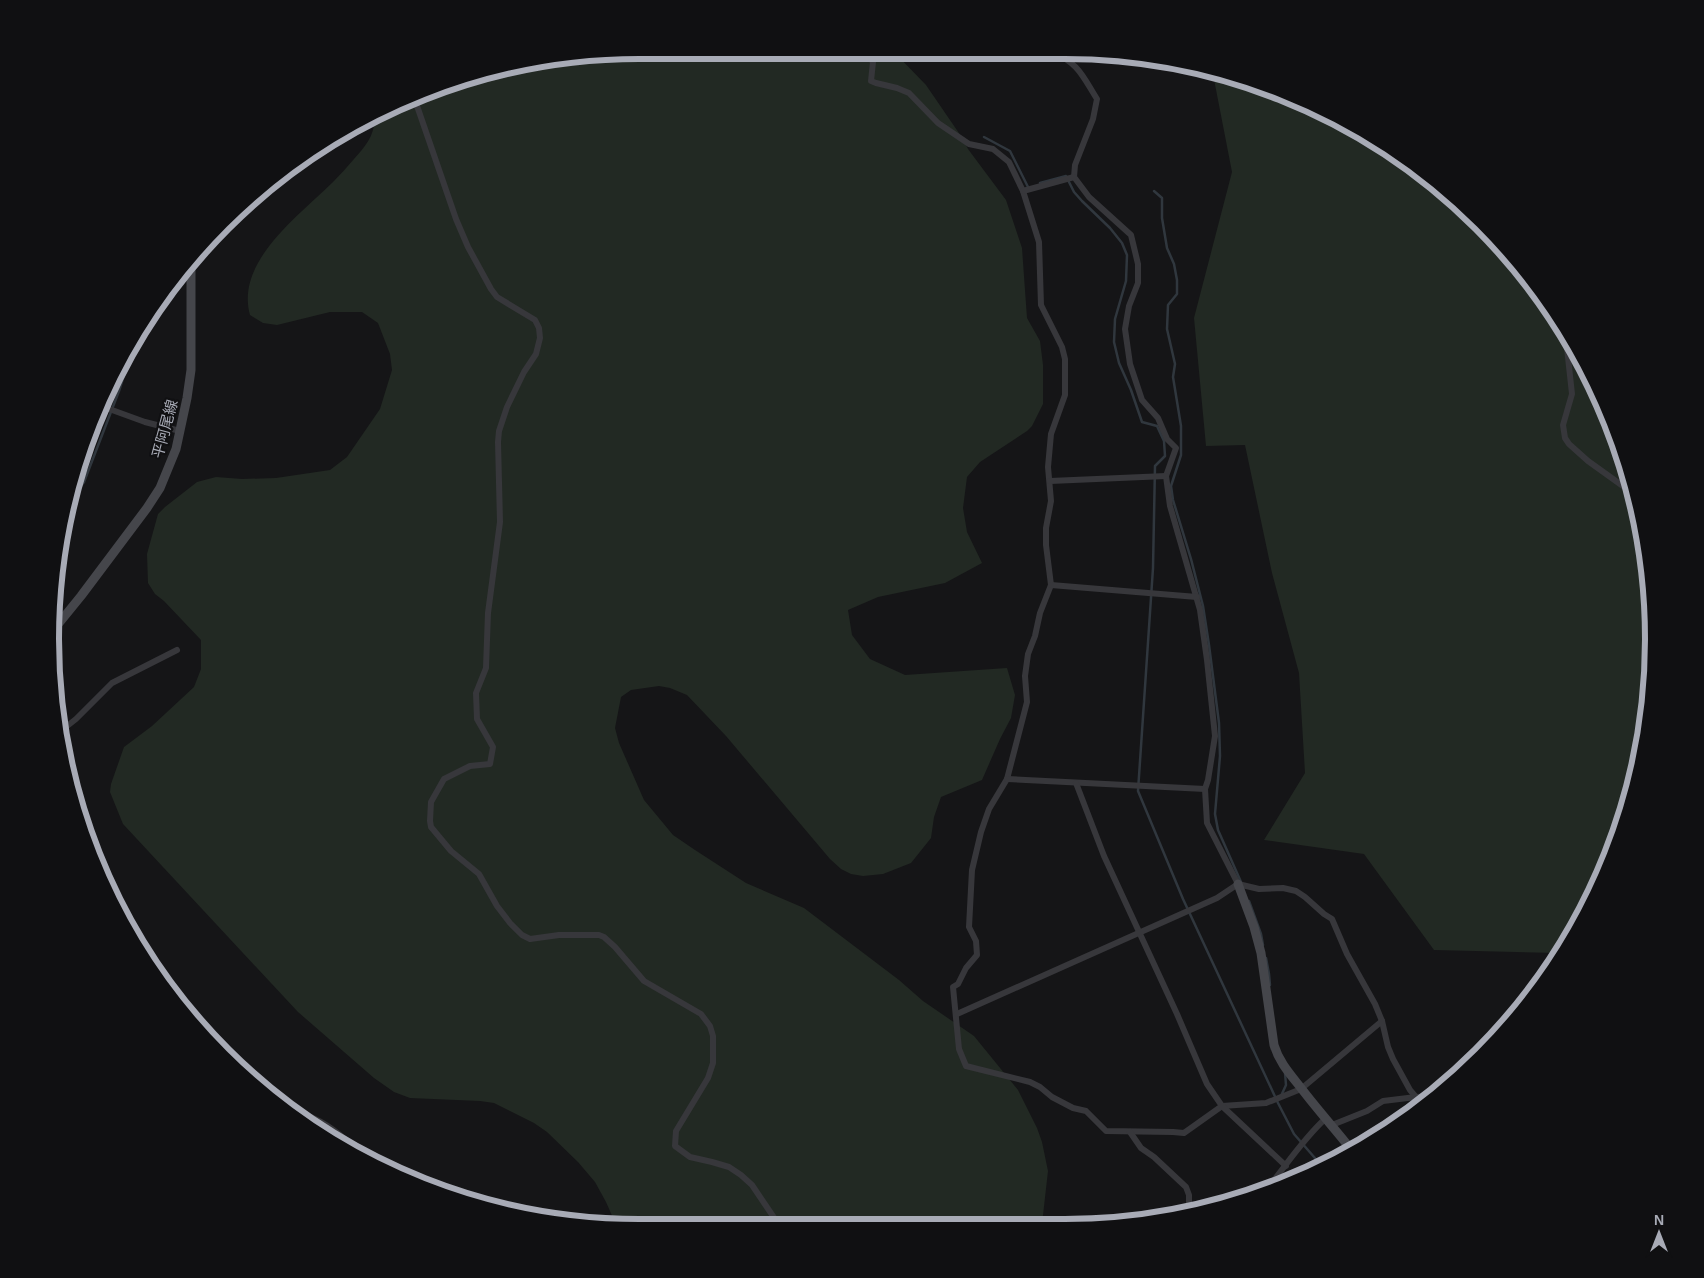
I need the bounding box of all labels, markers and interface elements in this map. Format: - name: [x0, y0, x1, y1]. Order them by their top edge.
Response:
- street label: 平阿尾線: [149, 398, 180, 460]
- north arrow: [1634, 1208, 1684, 1258]
- text: N: [1654, 1212, 1664, 1228]

